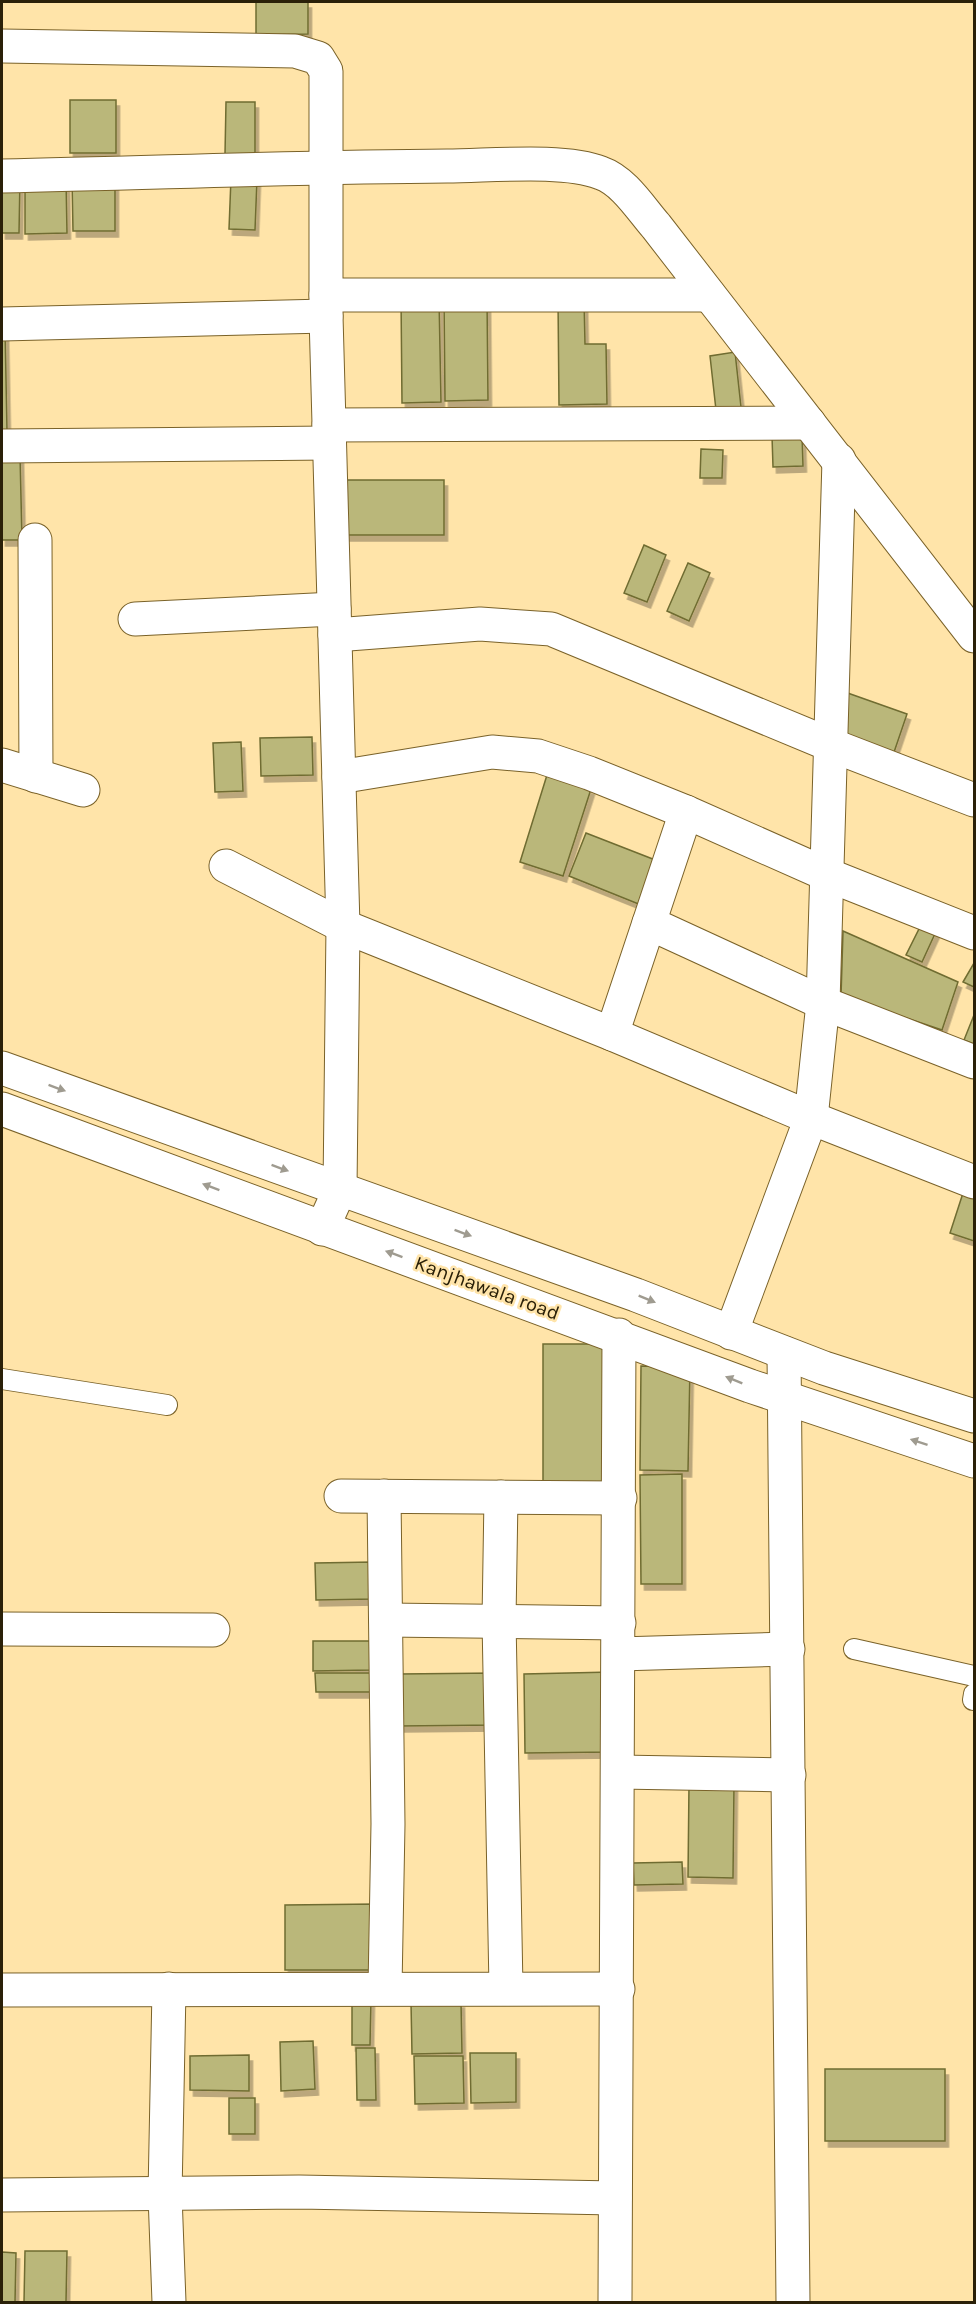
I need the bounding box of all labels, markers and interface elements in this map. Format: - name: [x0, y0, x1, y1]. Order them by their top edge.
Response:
- one-way arrow: [48, 1083, 66, 1093]
- one-way arrow: [271, 1163, 289, 1173]
- one-way arrow: [202, 1182, 220, 1191]
- one-way arrow: [454, 1229, 472, 1239]
- one-way arrow: [385, 1249, 403, 1259]
- street label: Kanjhawala road: [411, 1251, 563, 1325]
- one-way arrow: [638, 1295, 656, 1304]
- one-way arrow: [725, 1375, 743, 1385]
- one-way arrow: [910, 1437, 928, 1447]

